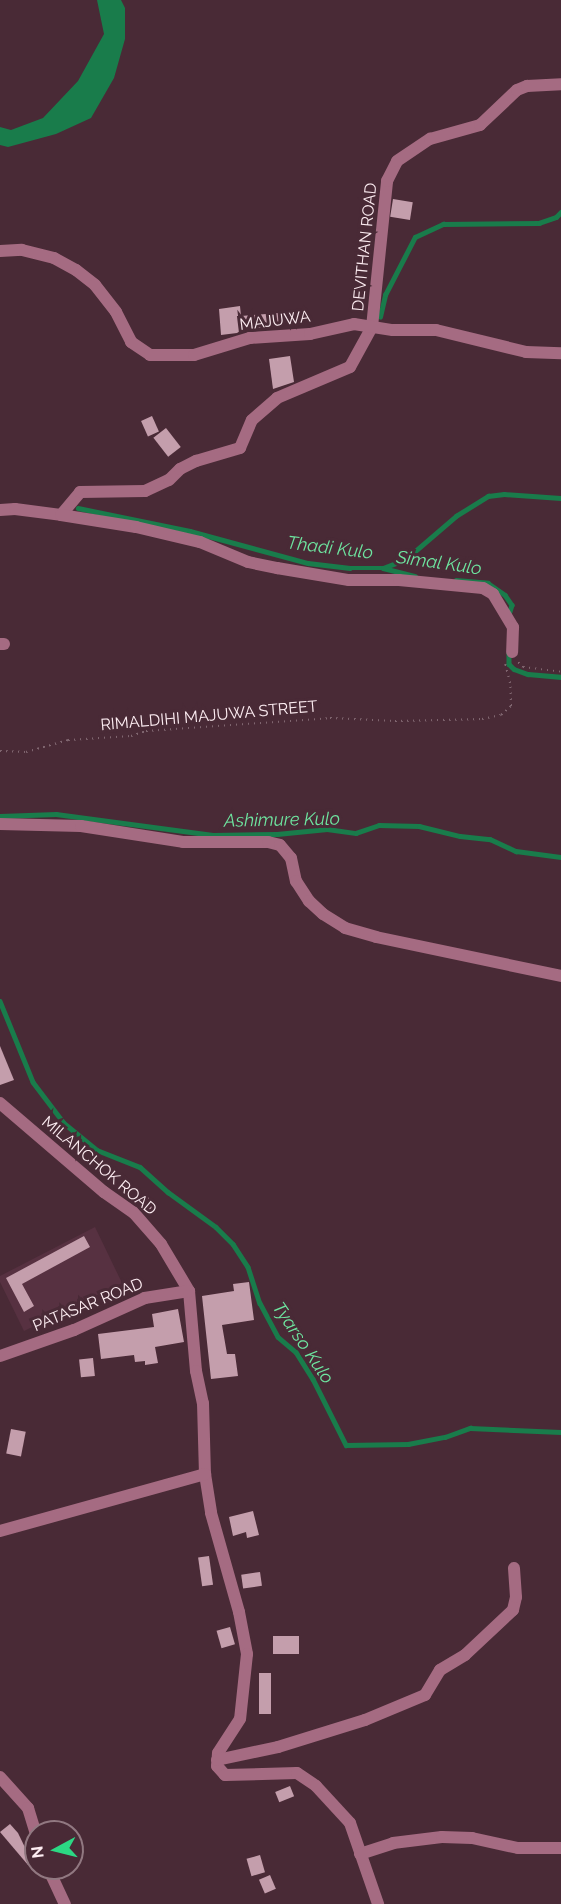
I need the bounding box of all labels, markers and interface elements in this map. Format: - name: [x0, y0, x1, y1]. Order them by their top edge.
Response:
- street label: DEVITHAN ROAD: [349, 182, 381, 312]
- street label: MAJUWA: [238, 307, 312, 335]
- water label: Thadi Kulo: [286, 532, 374, 564]
- water label: Simal Kulo: [395, 546, 483, 580]
- street label: RIMALDIHI MAJUWA STREET: [99, 697, 319, 735]
- water label: Ashimure Kulo: [224, 808, 340, 832]
- street label: MILANCHOK ROAD: [38, 1112, 160, 1220]
- street label: PATASAR ROAD: [30, 1274, 146, 1336]
- water label: Tyarso Kulo: [268, 1298, 338, 1388]
- north arrow: [24, 1820, 84, 1880]
- text: N: [27, 1845, 48, 1859]

